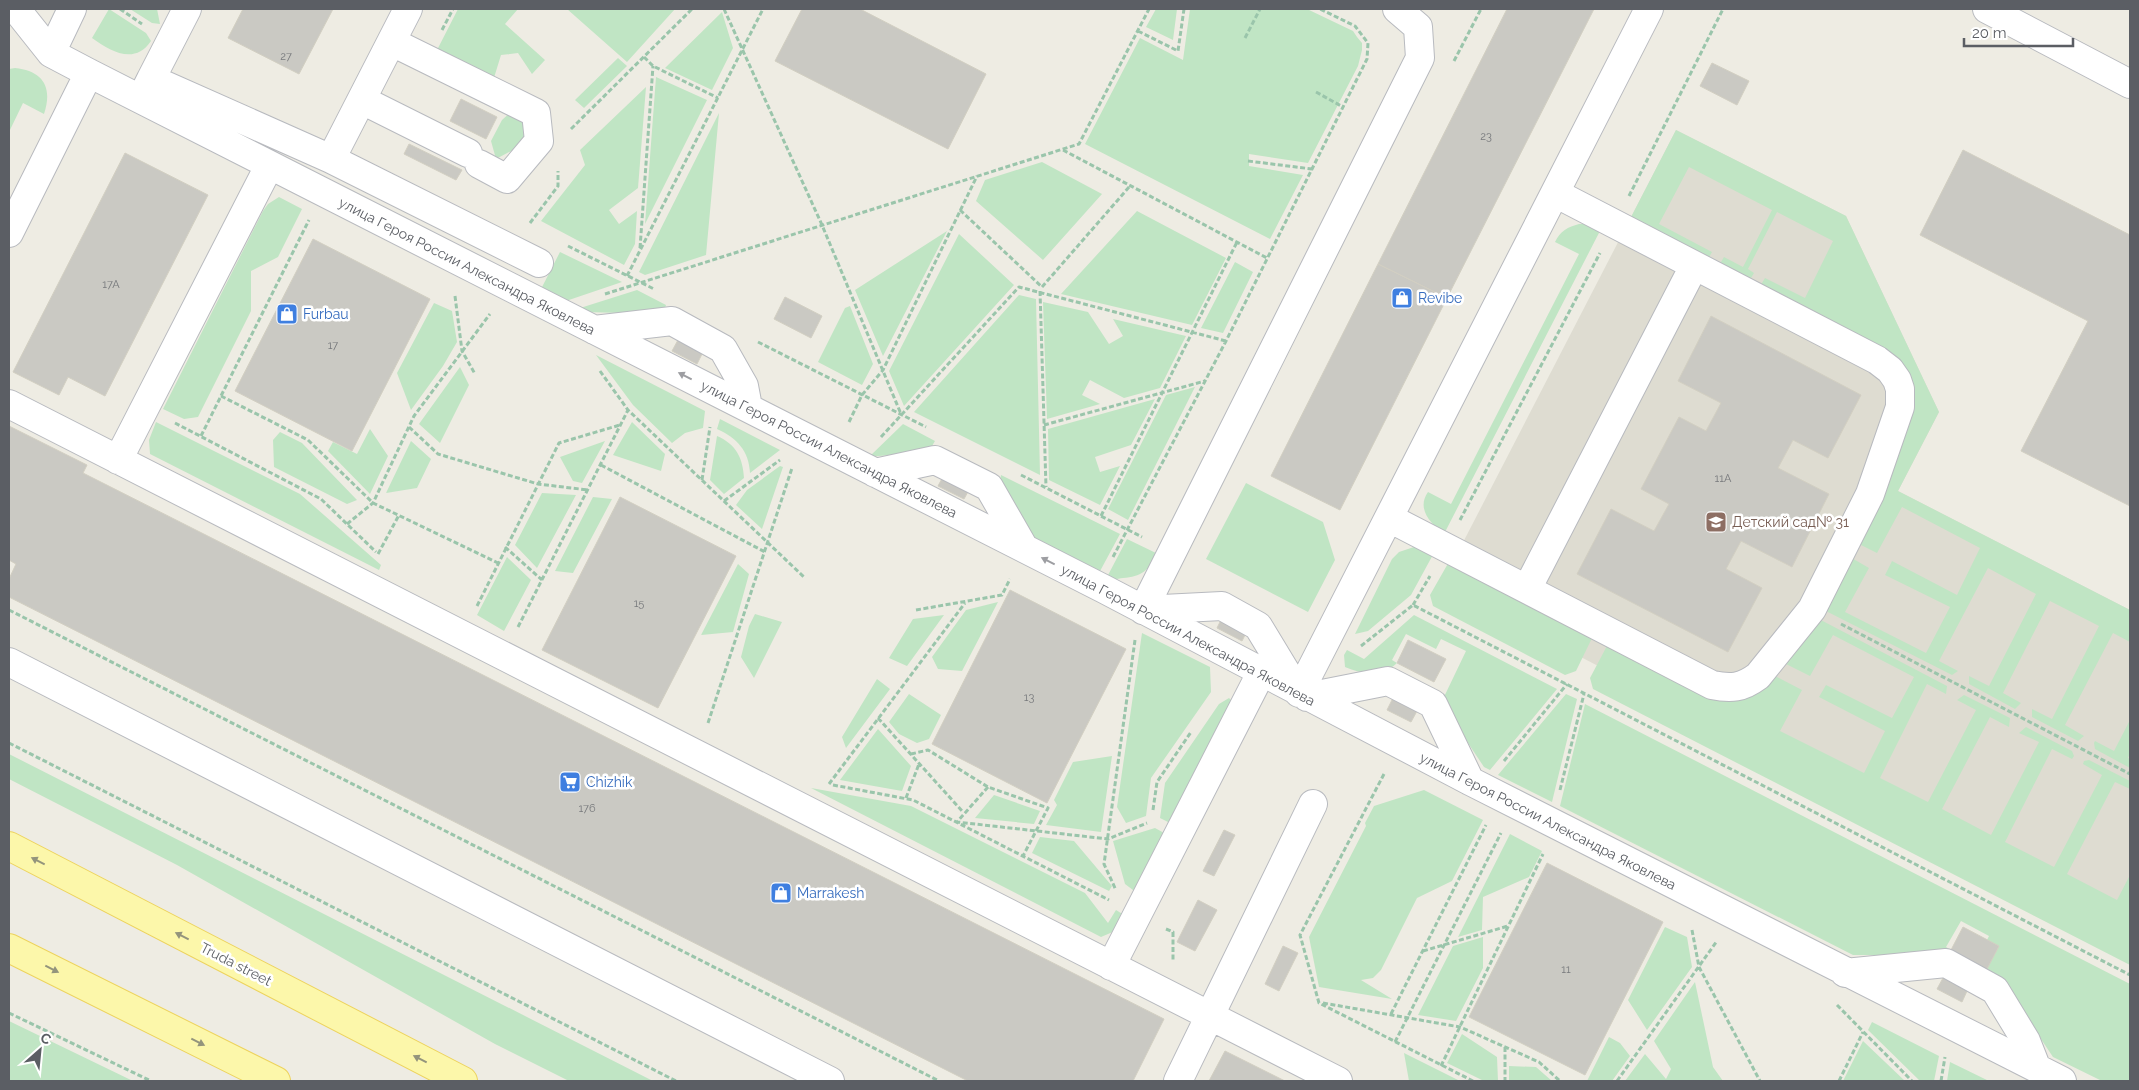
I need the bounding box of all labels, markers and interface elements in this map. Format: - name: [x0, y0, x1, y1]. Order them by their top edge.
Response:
- scale bar: [1964, 15, 2073, 47]
- text: 20 m: [1972, 24, 2007, 42]
- house number: 27: [280, 50, 292, 63]
- house number: 23: [1480, 130, 1492, 143]
- street label: улица Героя России Александра Яковлева: [336, 194, 598, 338]
- house number: 17А: [102, 278, 120, 291]
- shop icon: Revibe: [1390, 286, 1414, 310]
- place label: Revibe: [1418, 290, 1462, 306]
- shop icon: Furbau: [275, 302, 299, 326]
- place label: Furbau: [303, 306, 349, 322]
- house number: 17: [328, 339, 338, 352]
- one-way arrow: [677, 371, 692, 380]
- street label: улица Героя России Александра Яковлева: [698, 377, 960, 521]
- house number: 11А: [1715, 472, 1732, 485]
- school or university icon: Детский сад№ 31: [1704, 510, 1728, 534]
- place label: Детский сад№ 31: [1732, 514, 1849, 530]
- one-way arrow: [1040, 557, 1055, 565]
- street label: улица Героя России Александра Яковлева: [1058, 561, 1318, 709]
- house number: 15: [634, 597, 644, 610]
- house number: 13: [1024, 691, 1034, 704]
- street label: улица Героя России Александра Яковлева: [1417, 749, 1679, 893]
- supermarket icon: Chizhik: [558, 770, 582, 794]
- place label: Chizhik: [586, 774, 633, 790]
- house number: 176: [578, 802, 596, 815]
- one-way arrow: [31, 857, 45, 865]
- shop icon: Marrakesh: [769, 881, 793, 905]
- place label: Marrakesh: [797, 885, 864, 901]
- one-way arrow: [175, 932, 190, 940]
- street label: Truda street: [198, 939, 274, 989]
- house number: 11: [1561, 963, 1571, 976]
- one-way arrow: [45, 965, 60, 973]
- north arrow: [15, 1025, 65, 1075]
- text: С: [38, 1029, 54, 1048]
- one-way arrow: [191, 1038, 205, 1046]
- one-way arrow: [413, 1055, 427, 1063]

